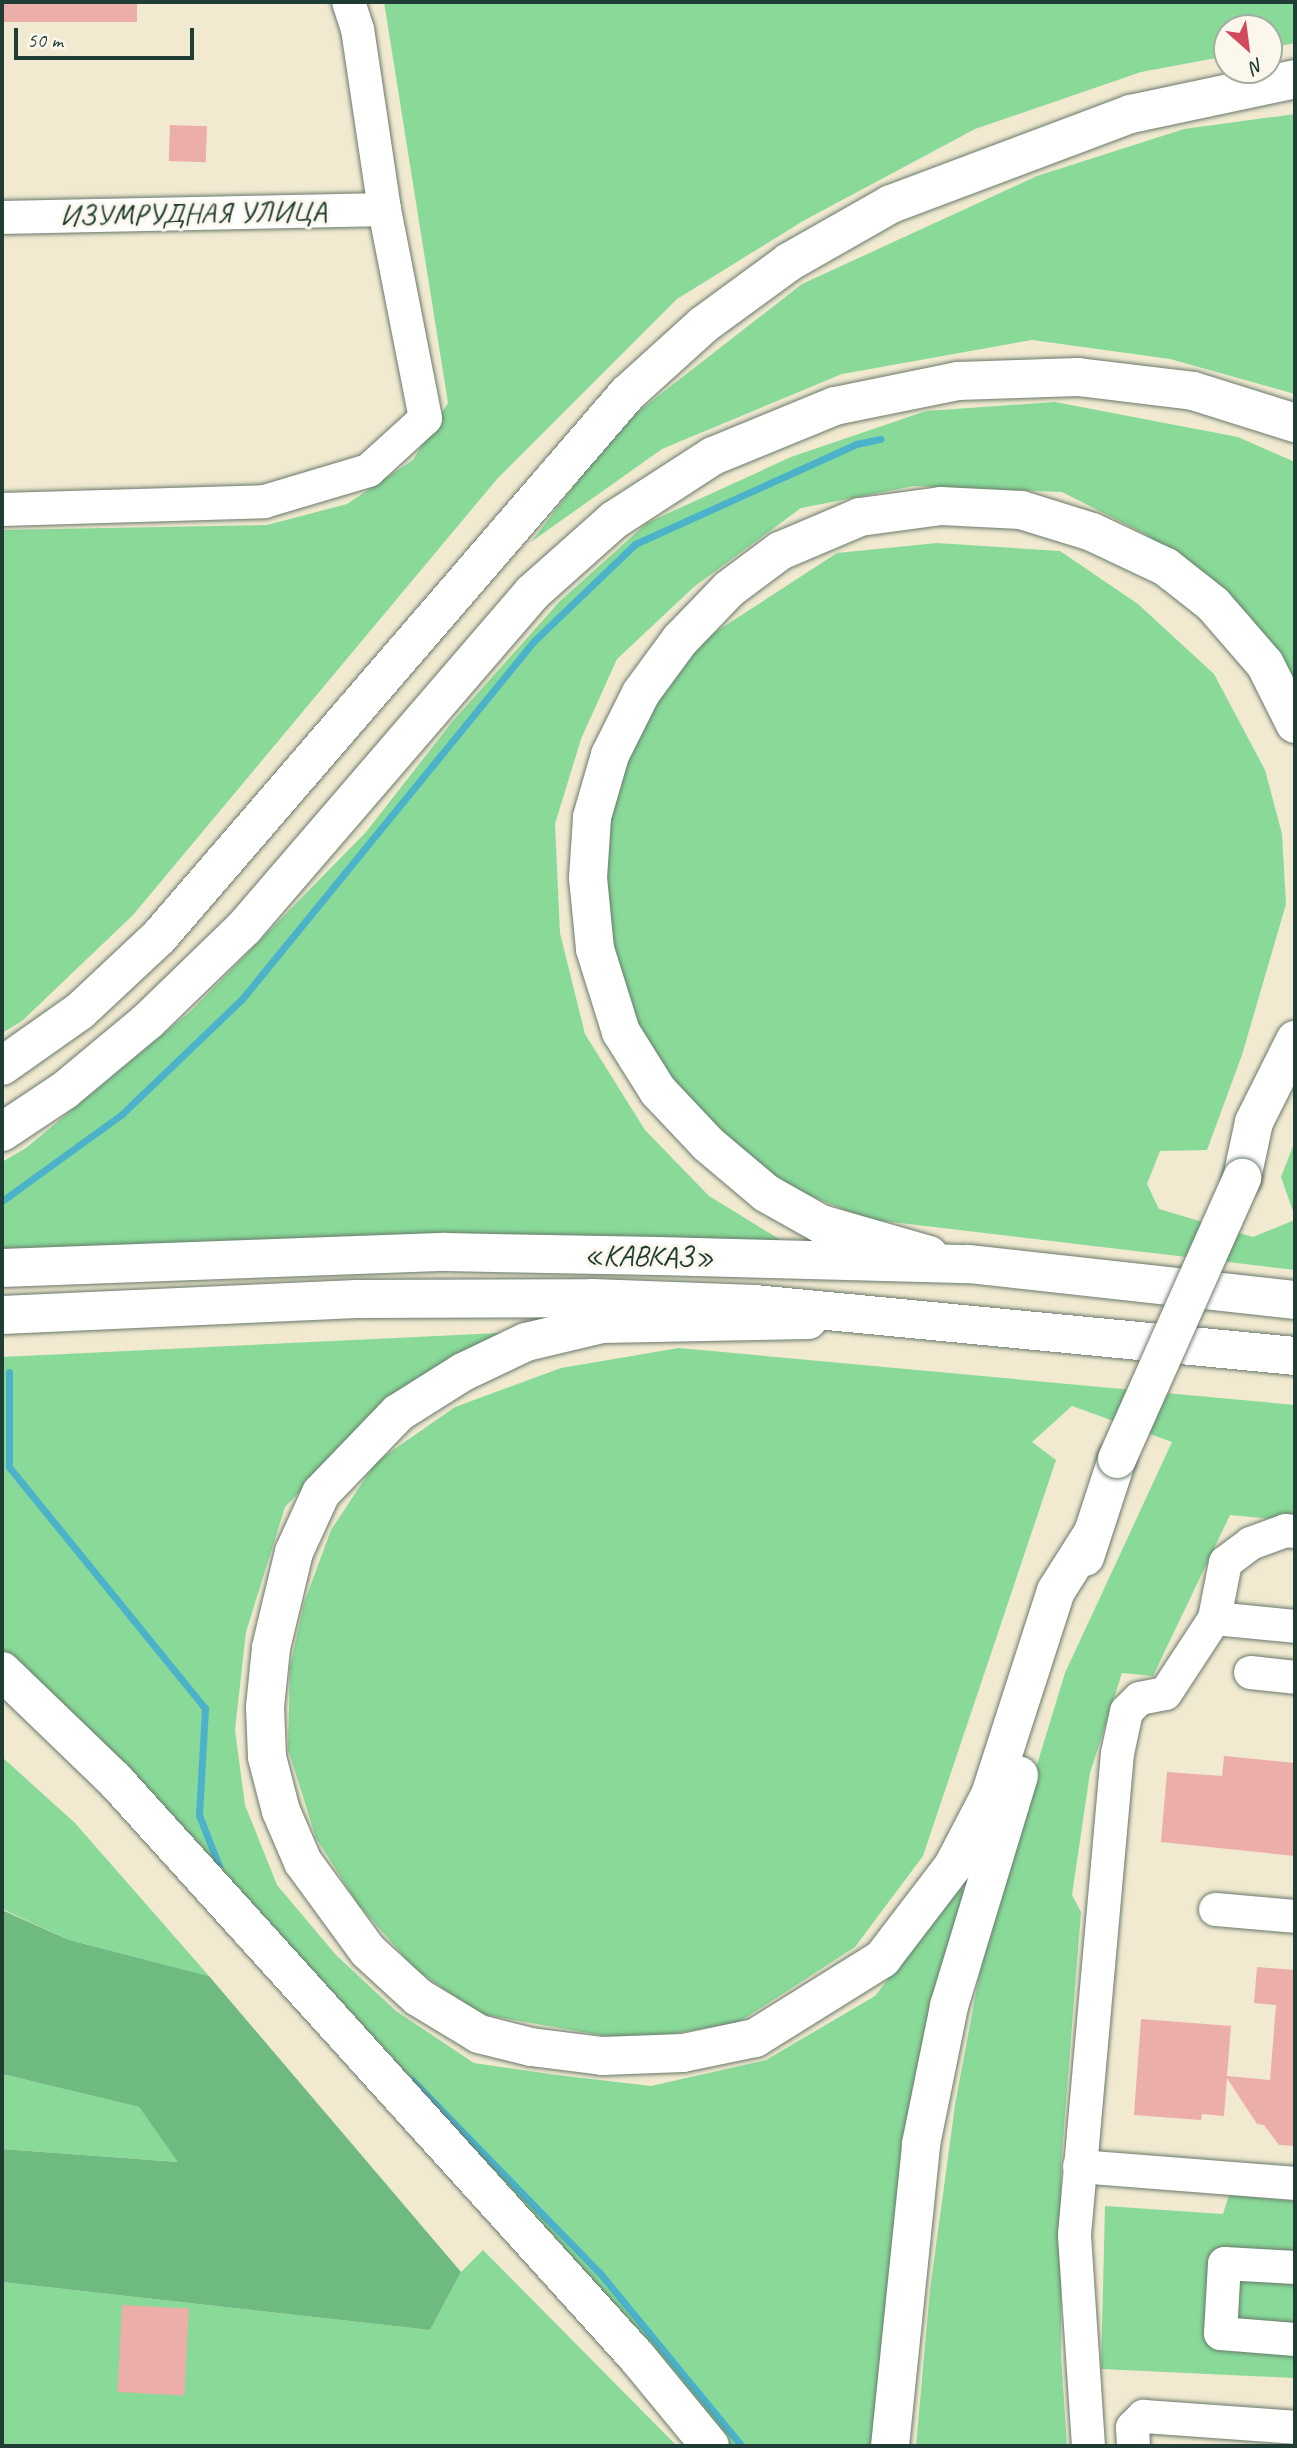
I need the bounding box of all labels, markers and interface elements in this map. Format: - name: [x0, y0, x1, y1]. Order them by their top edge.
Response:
- scale bar: [18, 14, 198, 58]
- north arrow: [1213, 14, 1283, 84]
- text: 50 m: [27, 27, 63, 53]
- text: N: [1246, 52, 1268, 79]
- street label: ИЗУМРУДНАЯ УЛИЦА: [60, 193, 326, 233]
- street label: «КАВКАЗ»: [584, 1237, 714, 1275]

